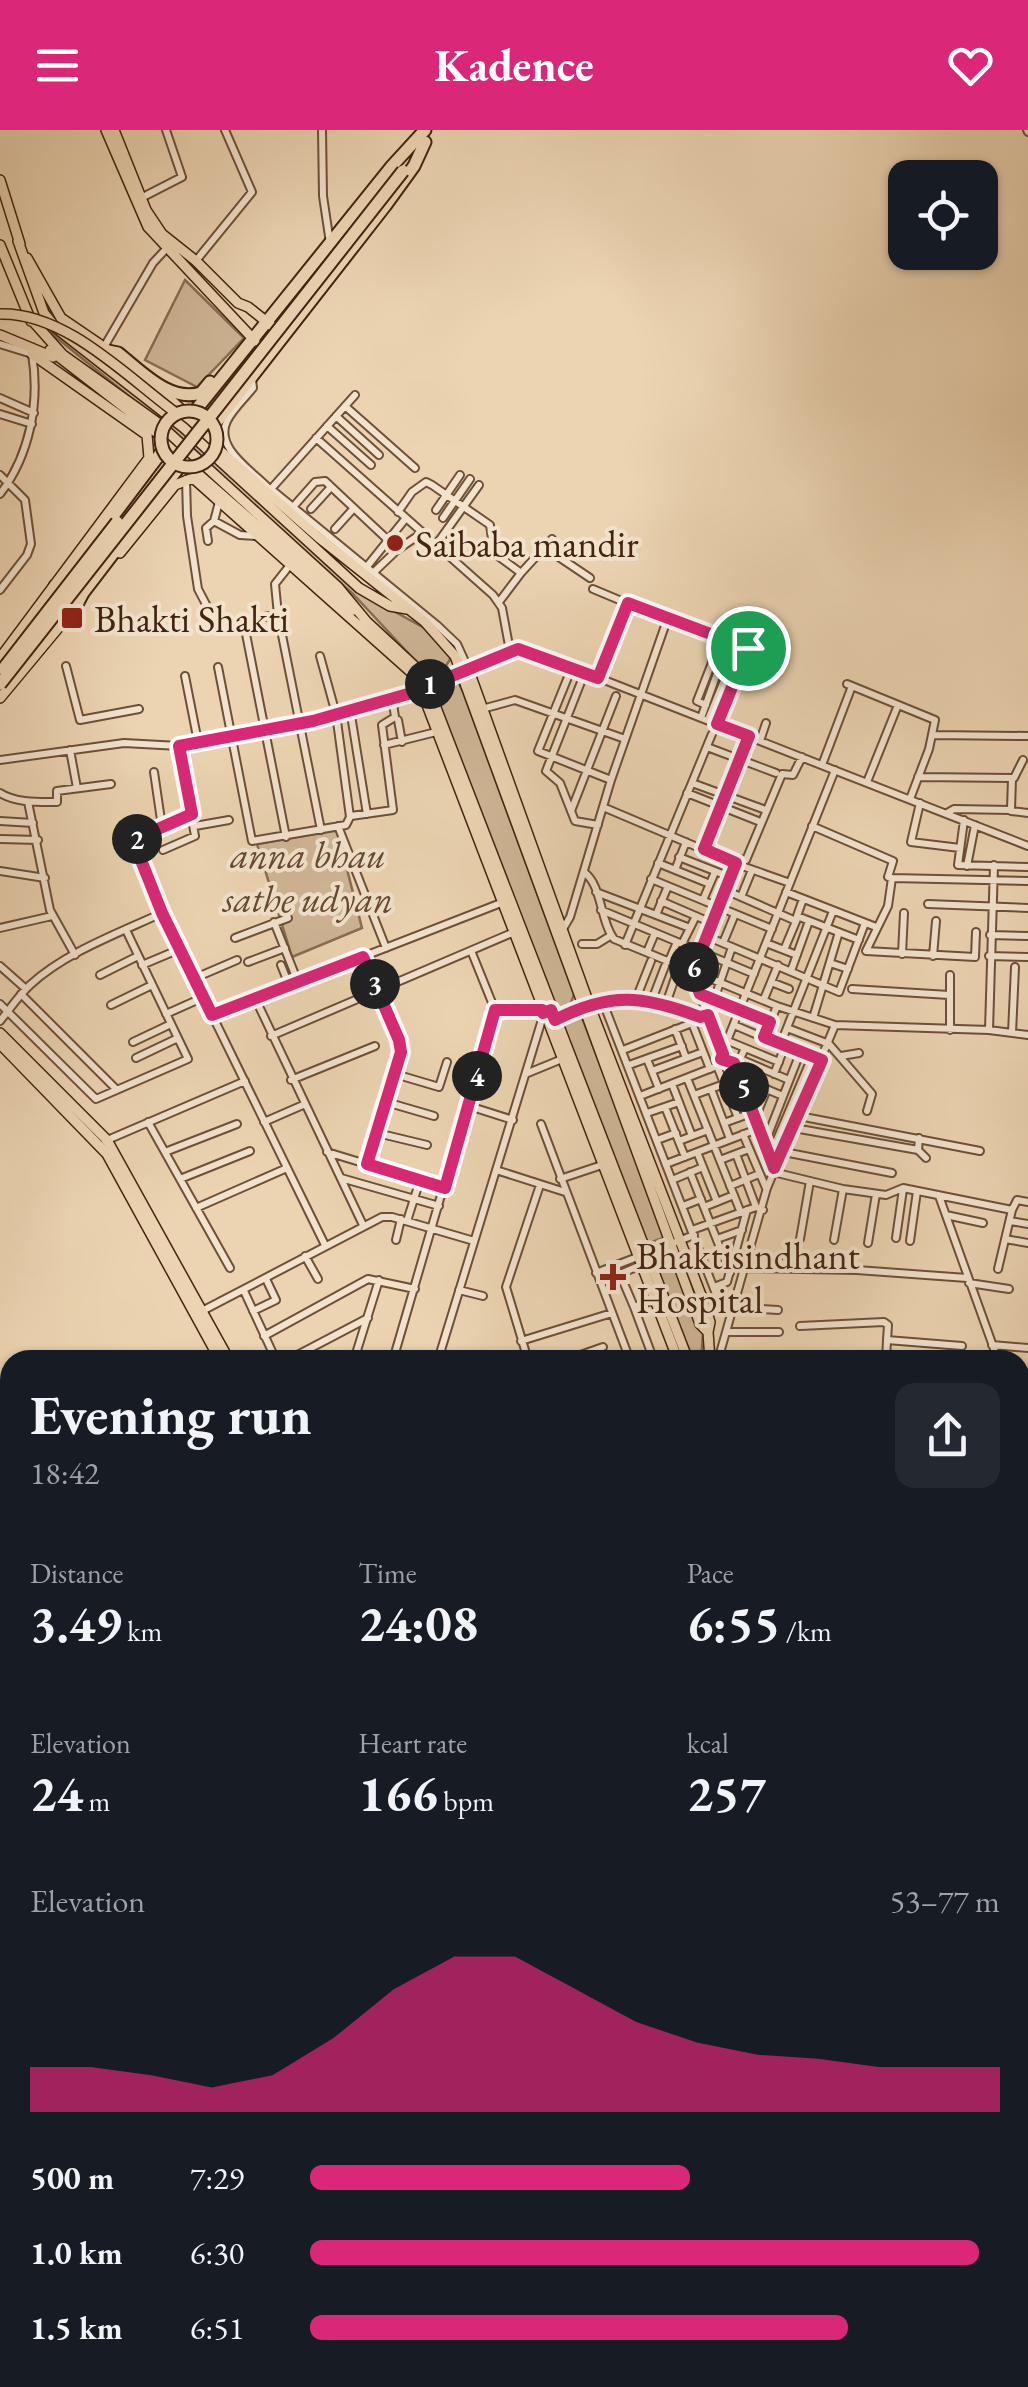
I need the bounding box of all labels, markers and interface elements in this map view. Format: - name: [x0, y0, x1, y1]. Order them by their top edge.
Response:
- text: Kadence: [434, 36, 594, 94]
- icon: menu: [30, 38, 85, 93]
- icon: heart: [943, 38, 998, 93]
- map controls: [888, 160, 998, 270]
- button: locate: [888, 160, 998, 270]
- place label: Saibaba mandir: [415, 519, 639, 568]
- marker: Saibaba mandir: [384, 532, 406, 554]
- place label: Bhakti Shakti: [94, 594, 289, 643]
- marker: Bhakti Shakti: [59, 605, 85, 631]
- pin: [706, 606, 791, 691]
- icon: arrive: [721, 621, 776, 676]
- pin: 1: [405, 659, 455, 709]
- text: 1: [423, 666, 437, 702]
- pin: 2: [112, 814, 162, 864]
- text: 2: [130, 821, 144, 857]
- park label: anna bhau sathe udyan: [221, 830, 393, 923]
- pin: 6: [669, 942, 719, 992]
- text: 6: [687, 949, 701, 985]
- pin: 3: [350, 959, 400, 1009]
- text: 3: [368, 966, 382, 1002]
- pin: 4: [452, 1051, 502, 1101]
- text: 4: [470, 1058, 484, 1094]
- pin: 5: [719, 1062, 769, 1112]
- text: 5: [737, 1069, 751, 1105]
- place label: Bhaktisindhant Hospital: [636, 1231, 860, 1324]
- marker: Bhaktisindhant Hospital: [600, 1264, 626, 1290]
- text: Evening run: [30, 1379, 312, 1450]
- button: share: [895, 1383, 1000, 1488]
- text: 18:42: [30, 1452, 99, 1494]
- text: Distance: [30, 1555, 124, 1591]
- text: Time: [358, 1555, 417, 1591]
- text: Pace: [687, 1555, 734, 1591]
- text: 3.49: [30, 1591, 122, 1656]
- text: 24:08: [358, 1591, 478, 1656]
- text: 6:55: [687, 1591, 780, 1656]
- text: km: [122, 1613, 162, 1649]
- text: /km: [780, 1613, 832, 1649]
- text: Elevation: [30, 1725, 131, 1761]
- text: Heart rate: [358, 1725, 467, 1761]
- text: kcal: [687, 1725, 729, 1761]
- text: 24: [30, 1761, 83, 1826]
- text: 166: [358, 1761, 438, 1826]
- text: 257: [687, 1761, 766, 1826]
- text: m: [83, 1783, 110, 1819]
- text: bpm: [438, 1783, 494, 1819]
- text: Elevation: [30, 1880, 145, 1922]
- text: 53–77 m: [890, 1880, 1000, 1922]
- text: 500 m: [30, 2157, 114, 2199]
- text: 7:29: [190, 2157, 244, 2199]
- text: 1.0 km: [30, 2232, 123, 2274]
- text: 6:30: [190, 2232, 244, 2274]
- text: 1.5 km: [30, 2307, 123, 2349]
- text: 6:51: [190, 2307, 244, 2349]

